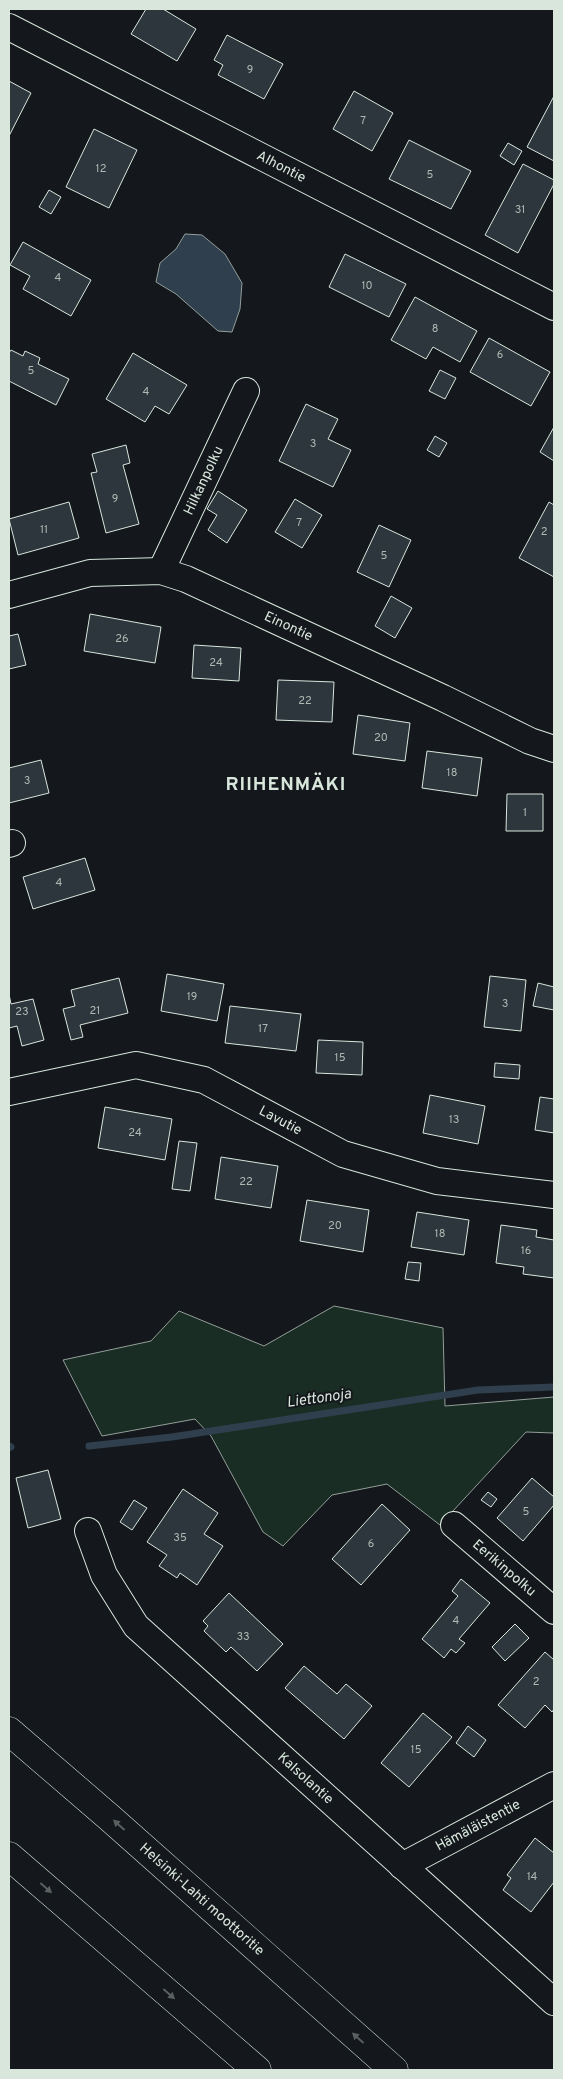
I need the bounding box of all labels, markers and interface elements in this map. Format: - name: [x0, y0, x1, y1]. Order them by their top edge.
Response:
- house number: 9: [247, 63, 253, 77]
- house number: 7: [360, 114, 366, 128]
- street label: Alhontie: [254, 147, 309, 186]
- house number: 12: [96, 162, 106, 176]
- house number: 5: [427, 168, 434, 182]
- house number: 31: [515, 203, 525, 217]
- house number: 4: [55, 271, 62, 285]
- house number: 10: [361, 279, 373, 293]
- house number: 8: [432, 322, 438, 336]
- house number: 6: [497, 348, 503, 362]
- house number: 5: [28, 364, 35, 378]
- house number: 4: [143, 385, 150, 399]
- house number: 3: [310, 437, 316, 451]
- street label: Hilkanpolku: [180, 443, 227, 518]
- house number: 9: [112, 492, 118, 506]
- house number: 7: [296, 516, 302, 530]
- house number: 11: [40, 523, 48, 537]
- house number: 2: [541, 525, 547, 539]
- house number: 5: [381, 549, 388, 563]
- street label: Einontie: [261, 608, 315, 645]
- house number: 26: [115, 632, 129, 646]
- house number: 24: [209, 656, 223, 670]
- house number: 22: [298, 694, 312, 708]
- house number: 20: [374, 731, 388, 745]
- house number: 18: [447, 766, 457, 780]
- district label: RIIHENMÄKI: [226, 772, 347, 797]
- house number: 3: [24, 774, 30, 788]
- house number: 1: [523, 806, 527, 820]
- house number: 4: [56, 876, 63, 890]
- house number: 19: [187, 990, 197, 1004]
- house number: 3: [502, 997, 508, 1011]
- house number: 21: [90, 1004, 100, 1018]
- house number: 23: [15, 1005, 29, 1019]
- house number: 17: [258, 1022, 268, 1036]
- house number: 15: [335, 1051, 346, 1065]
- street label: Lavutie: [256, 1102, 305, 1139]
- house number: 13: [449, 1113, 459, 1127]
- house number: 24: [128, 1126, 142, 1140]
- house number: 22: [239, 1175, 253, 1189]
- house number: 20: [328, 1219, 342, 1233]
- house number: 18: [435, 1227, 445, 1241]
- house number: 16: [521, 1244, 531, 1258]
- water label: Liettonoja: [286, 1385, 353, 1413]
- house number: 5: [523, 1505, 530, 1519]
- house number: 35: [173, 1531, 187, 1545]
- street label: Eerikinpolku: [469, 1536, 539, 1600]
- house number: 6: [368, 1537, 374, 1551]
- house number: 4: [453, 1614, 460, 1628]
- house number: 33: [236, 1630, 250, 1644]
- house number: 2: [533, 1675, 539, 1689]
- house number: 15: [411, 1743, 422, 1757]
- street label: Kalsolantie: [274, 1749, 337, 1808]
- street label: Hämäläistentie: [433, 1796, 523, 1855]
- one-way arrow: [113, 1819, 125, 1831]
- street label: Helsinki-Lahti moottoritie: [136, 1840, 268, 1959]
- house number: 14: [527, 1870, 538, 1884]
- one-way arrow: [39, 1882, 52, 1893]
- one-way arrow: [162, 1988, 174, 2000]
- one-way arrow: [352, 2032, 364, 2044]

